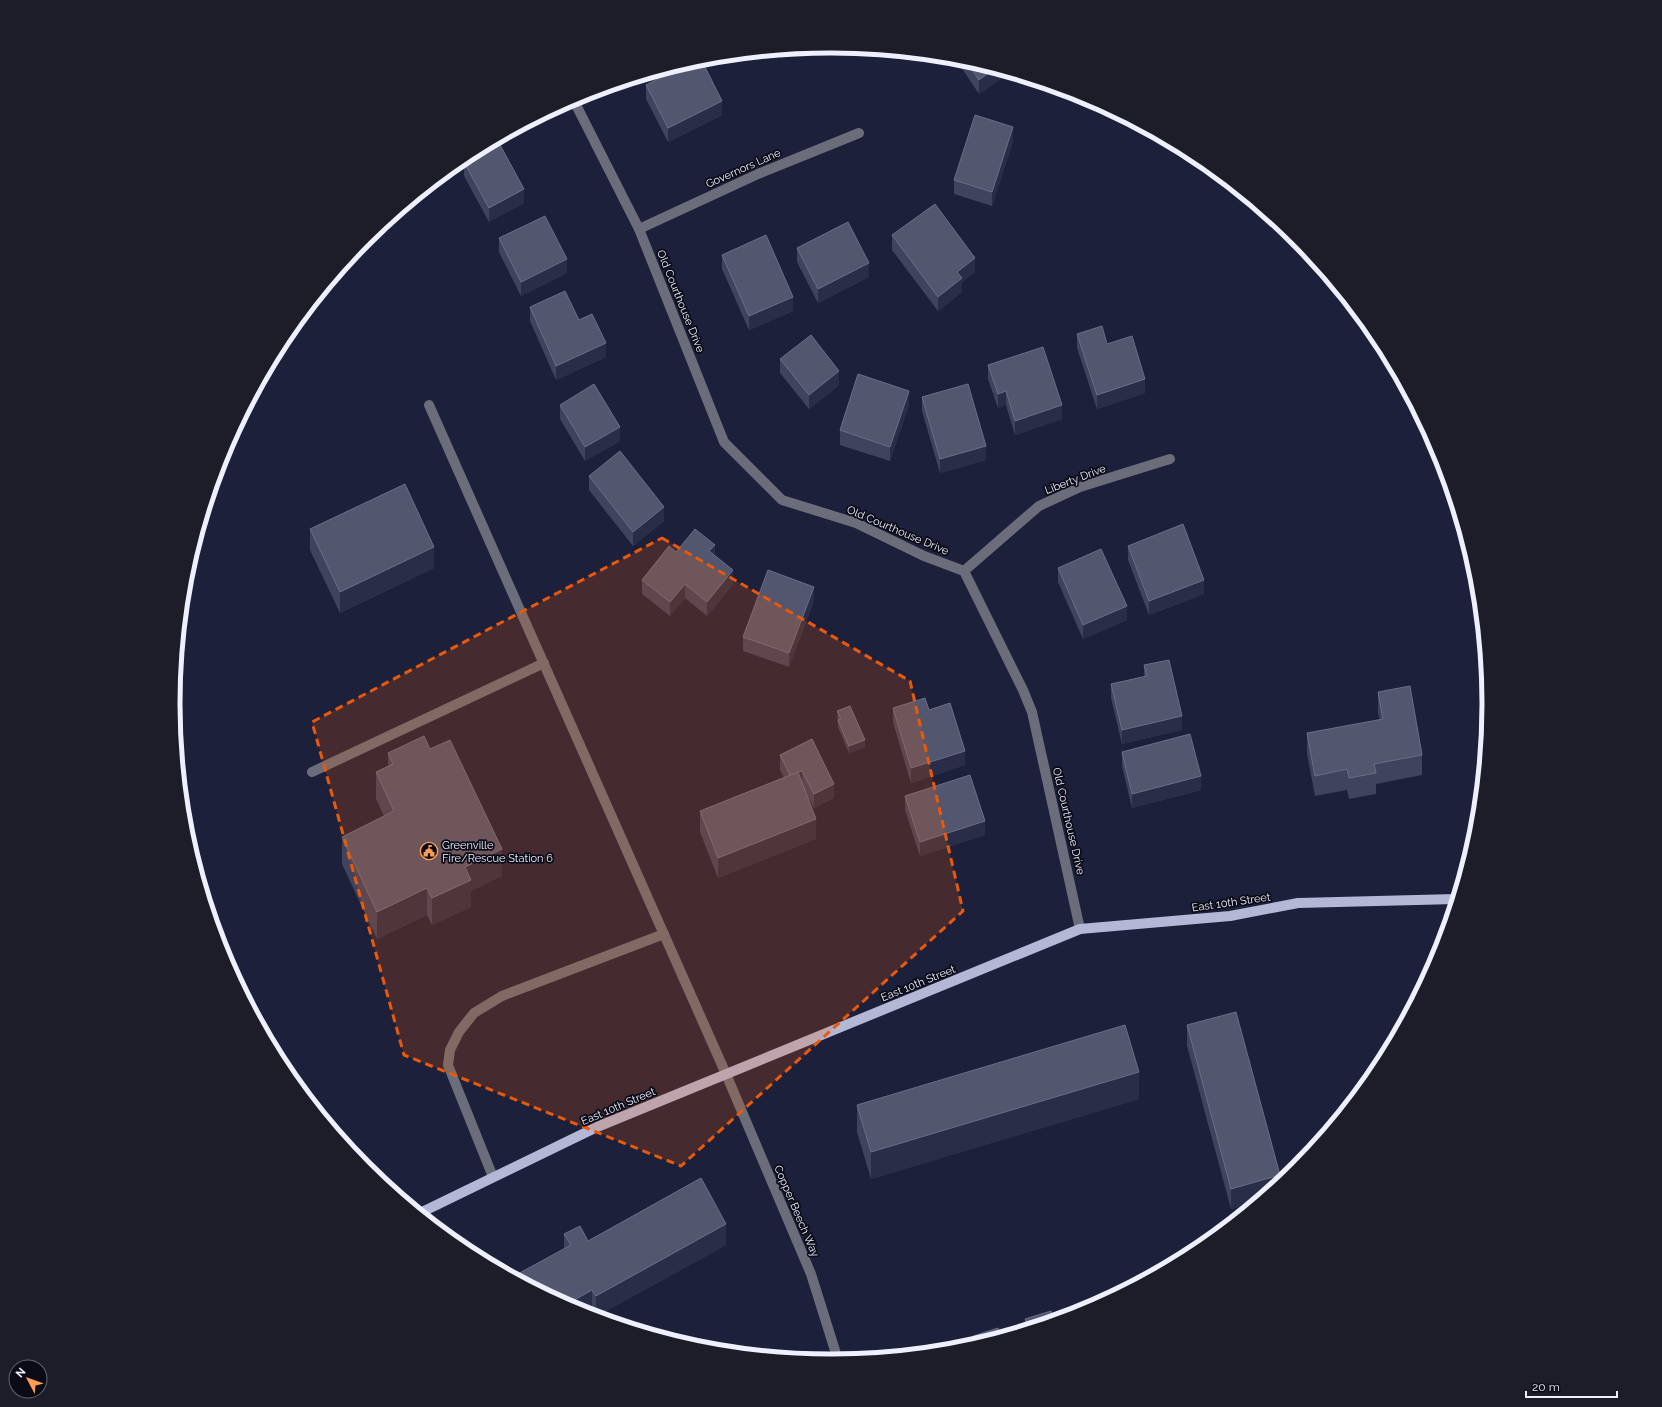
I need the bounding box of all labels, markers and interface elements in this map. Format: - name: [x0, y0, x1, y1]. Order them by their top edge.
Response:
- street label: Governors Lane: [704, 146, 783, 191]
- street label: Old Courthouse Drive: [654, 248, 707, 355]
- street label: Liberty Drive: [1043, 462, 1108, 497]
- street label: Old Courthouse Drive: [845, 503, 951, 558]
- street label: Old Courthouse Drive: [1050, 766, 1087, 876]
- place label: Greenville Fire/Rescue Station 6: [442, 839, 553, 865]
- public building icon: Greenville Fire/Rescue Station 6: [419, 841, 439, 861]
- street label: East 10th Street: [1191, 890, 1272, 914]
- street label: East 10th Street: [879, 962, 958, 1004]
- street label: East 10th Street: [579, 1085, 658, 1128]
- street label: Copper Beech Way: [771, 1163, 822, 1259]
- north arrow: [8, 1359, 48, 1399]
- text: N: [13, 1365, 28, 1380]
- scale bar: [1526, 1373, 1617, 1399]
- text: 20 m: [1532, 1380, 1560, 1394]

